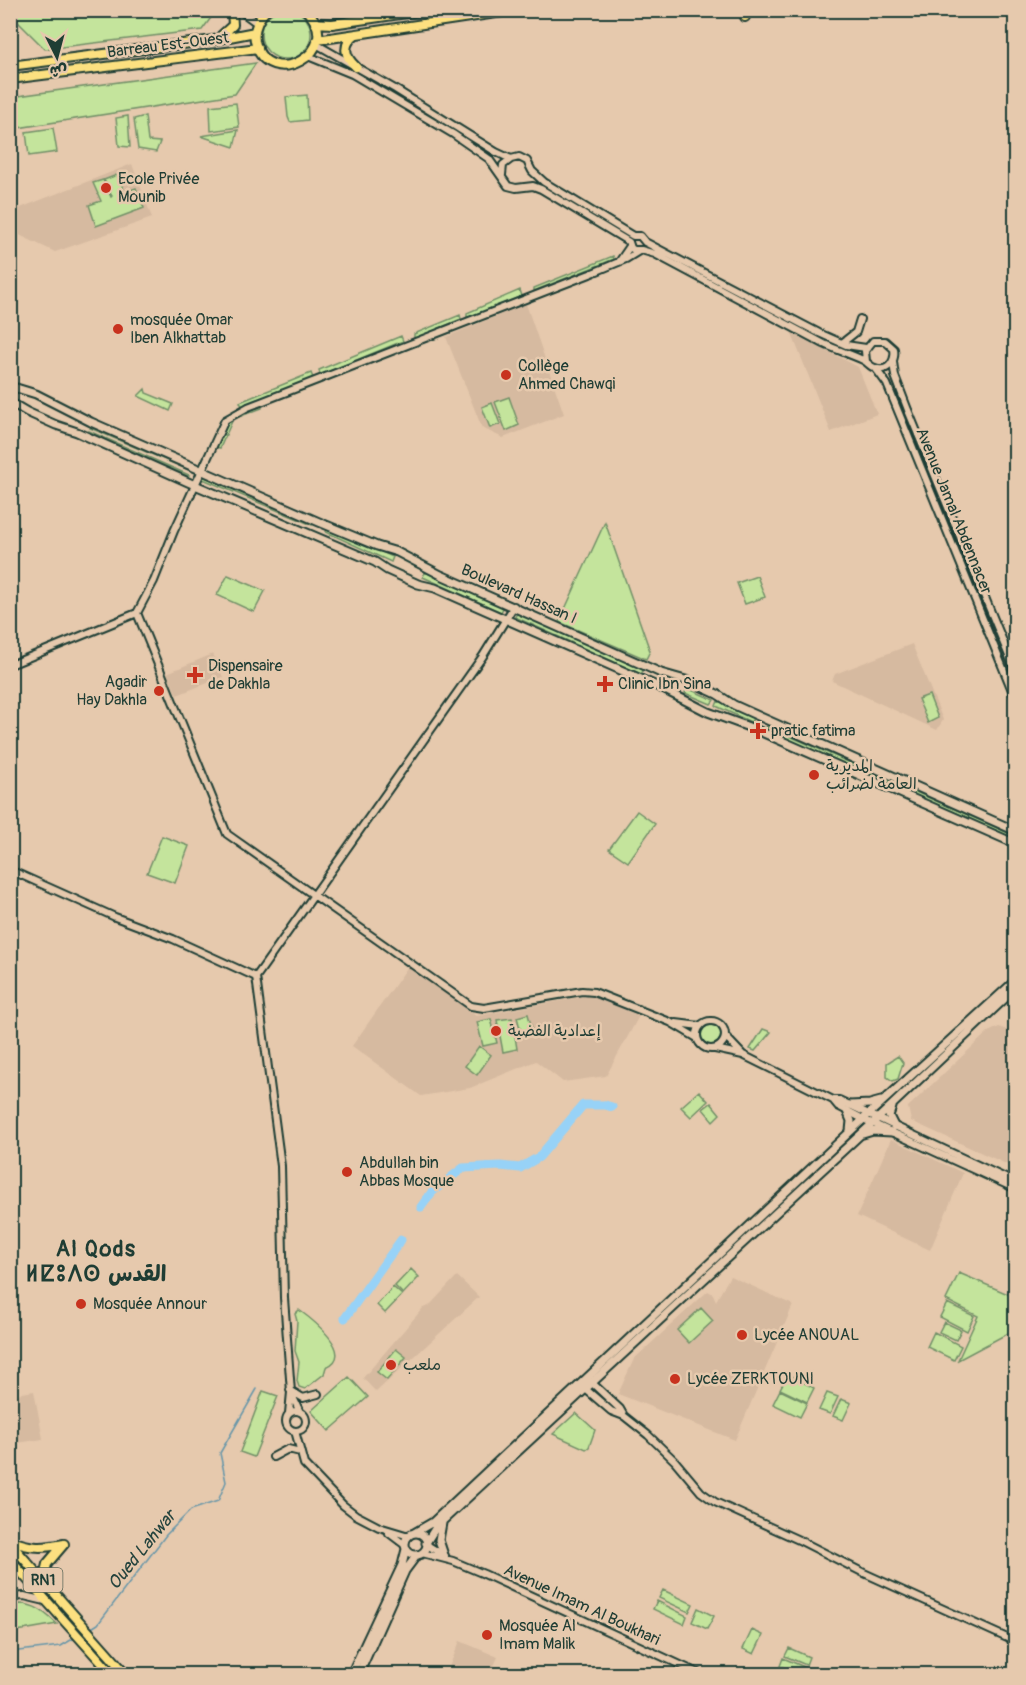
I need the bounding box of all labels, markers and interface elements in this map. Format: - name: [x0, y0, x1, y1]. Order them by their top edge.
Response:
- north arrow: [27, 27, 87, 87]
- street label: Barreau Est-Ouest: [106, 28, 231, 62]
- text: ش: [49, 60, 68, 82]
- place label: Ecole Privée Mounib: [118, 169, 199, 207]
- marker: Ecole Privée Mounib: [99, 181, 113, 195]
- place label: mosquée Omar Iben Alkhattab: [130, 310, 233, 348]
- marker: mosquée Omar Iben Alkhattab: [111, 322, 125, 336]
- place label: Collège Ahmed Chawqi: [518, 356, 615, 394]
- marker: Collège Ahmed Chawqi: [499, 368, 513, 382]
- street label: Avenue Jamal Abdennacer: [911, 425, 997, 597]
- street label: Boulevard Hassan I: [458, 560, 580, 628]
- place label: Dispensaire de Dakhla: [208, 656, 283, 694]
- marker: Dispensaire de Dakhla: [186, 666, 204, 684]
- place label: Agadir Hay Dakhla: [76, 672, 147, 710]
- place label: Clinic Ibn Sina: [618, 674, 711, 694]
- marker: Clinic Ibn Sina: [596, 675, 614, 693]
- marker: Agadir Hay Dakhla: [152, 684, 166, 698]
- place label: pratic fatima: [771, 721, 856, 741]
- marker: pratic fatima: [749, 722, 767, 740]
- place label: المديرية العامة لضرائب: [826, 756, 917, 794]
- marker: المديرية العامة لضرائب: [807, 768, 821, 782]
- place label: إعدادية الفضية: [508, 1021, 601, 1041]
- marker: إعدادية الفضية: [489, 1024, 503, 1038]
- place label: Abdullah bin Abbas Mosque: [359, 1153, 454, 1191]
- marker: Abdullah bin Abbas Mosque: [340, 1165, 354, 1179]
- district label: Al Qods ⵍⵇⵓⴷⵙ القدس: [26, 1235, 166, 1288]
- place label: Mosquée Annour: [93, 1294, 207, 1314]
- marker: Mosquée Annour: [74, 1297, 88, 1311]
- place label: Lycée ANOUAL: [754, 1325, 859, 1345]
- marker: Lycée ANOUAL: [735, 1328, 749, 1342]
- place label: ملعب: [403, 1355, 441, 1375]
- marker: ملعب: [384, 1358, 398, 1372]
- place label: Lycée ZERKTOUNI: [687, 1369, 814, 1389]
- marker: Lycée ZERKTOUNI: [668, 1372, 682, 1386]
- water label: Oued Lahwar: [103, 1503, 183, 1595]
- street label: Avenue Imam Al Boukhari: [501, 1560, 663, 1650]
- road number: RN1: [24, 1568, 63, 1592]
- place label: Mosquée Al Imam Malik: [499, 1616, 576, 1654]
- marker: Mosquée Al Imam Malik: [480, 1628, 494, 1642]

